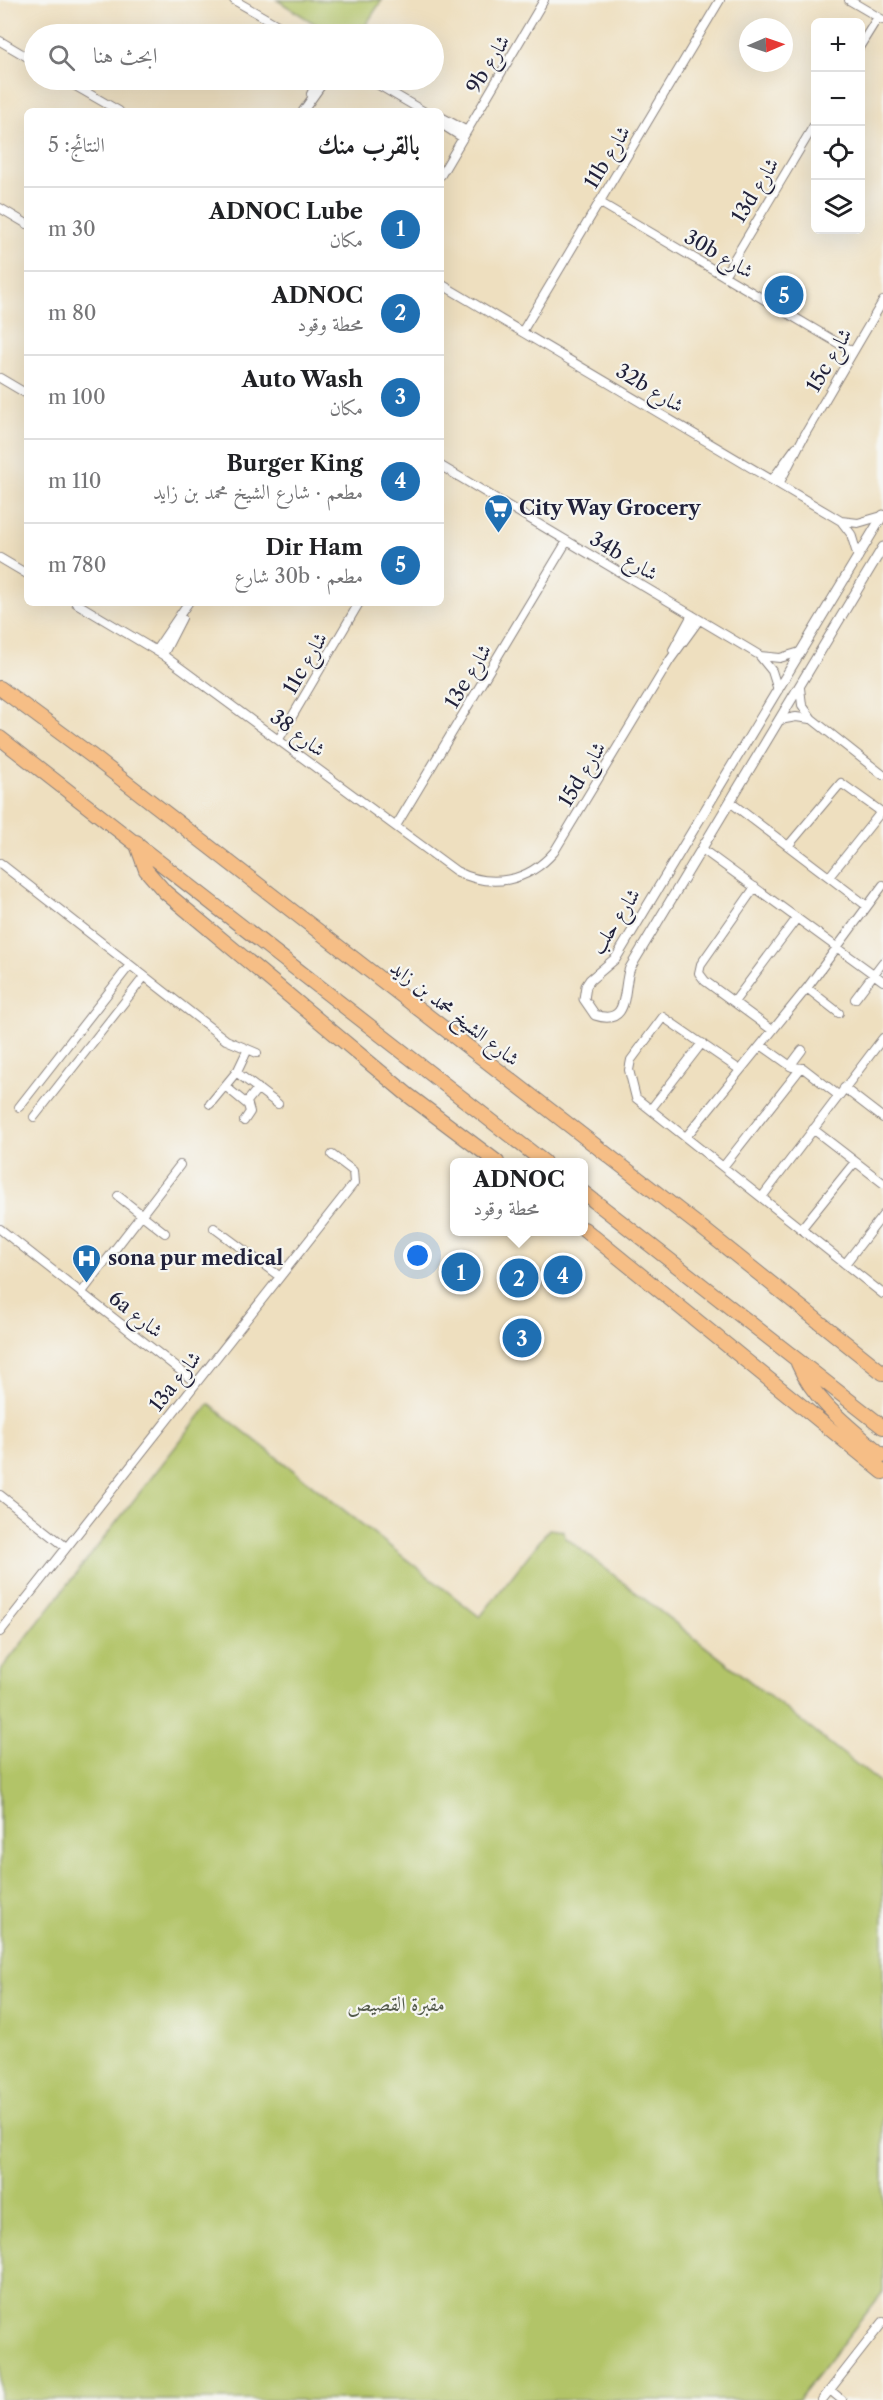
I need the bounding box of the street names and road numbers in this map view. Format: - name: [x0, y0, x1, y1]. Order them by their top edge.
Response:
- street label: 9b شارع: [461, 30, 520, 101]
- street label: 11b شارع: [579, 121, 640, 196]
- street label: 13d شارع: [726, 153, 789, 230]
- street label: 30b شارع: [677, 225, 758, 289]
- street label: 15c شارع: [801, 324, 862, 399]
- street label: 32b شارع: [609, 358, 688, 423]
- street label: 34b شارع: [583, 526, 662, 591]
- street label: 11c شارع: [278, 628, 337, 701]
- street label: 13e شارع: [440, 640, 502, 716]
- street label: شارع 38: [262, 704, 330, 766]
- street label: 15d شارع: [553, 737, 616, 814]
- street label: شارع حلب: [585, 884, 650, 962]
- street label: شارع الشيخ محمد بن زايد: [382, 955, 524, 1076]
- street label: 6a شارع: [100, 1285, 168, 1347]
- street label: 13a شارع: [144, 1346, 211, 1420]

